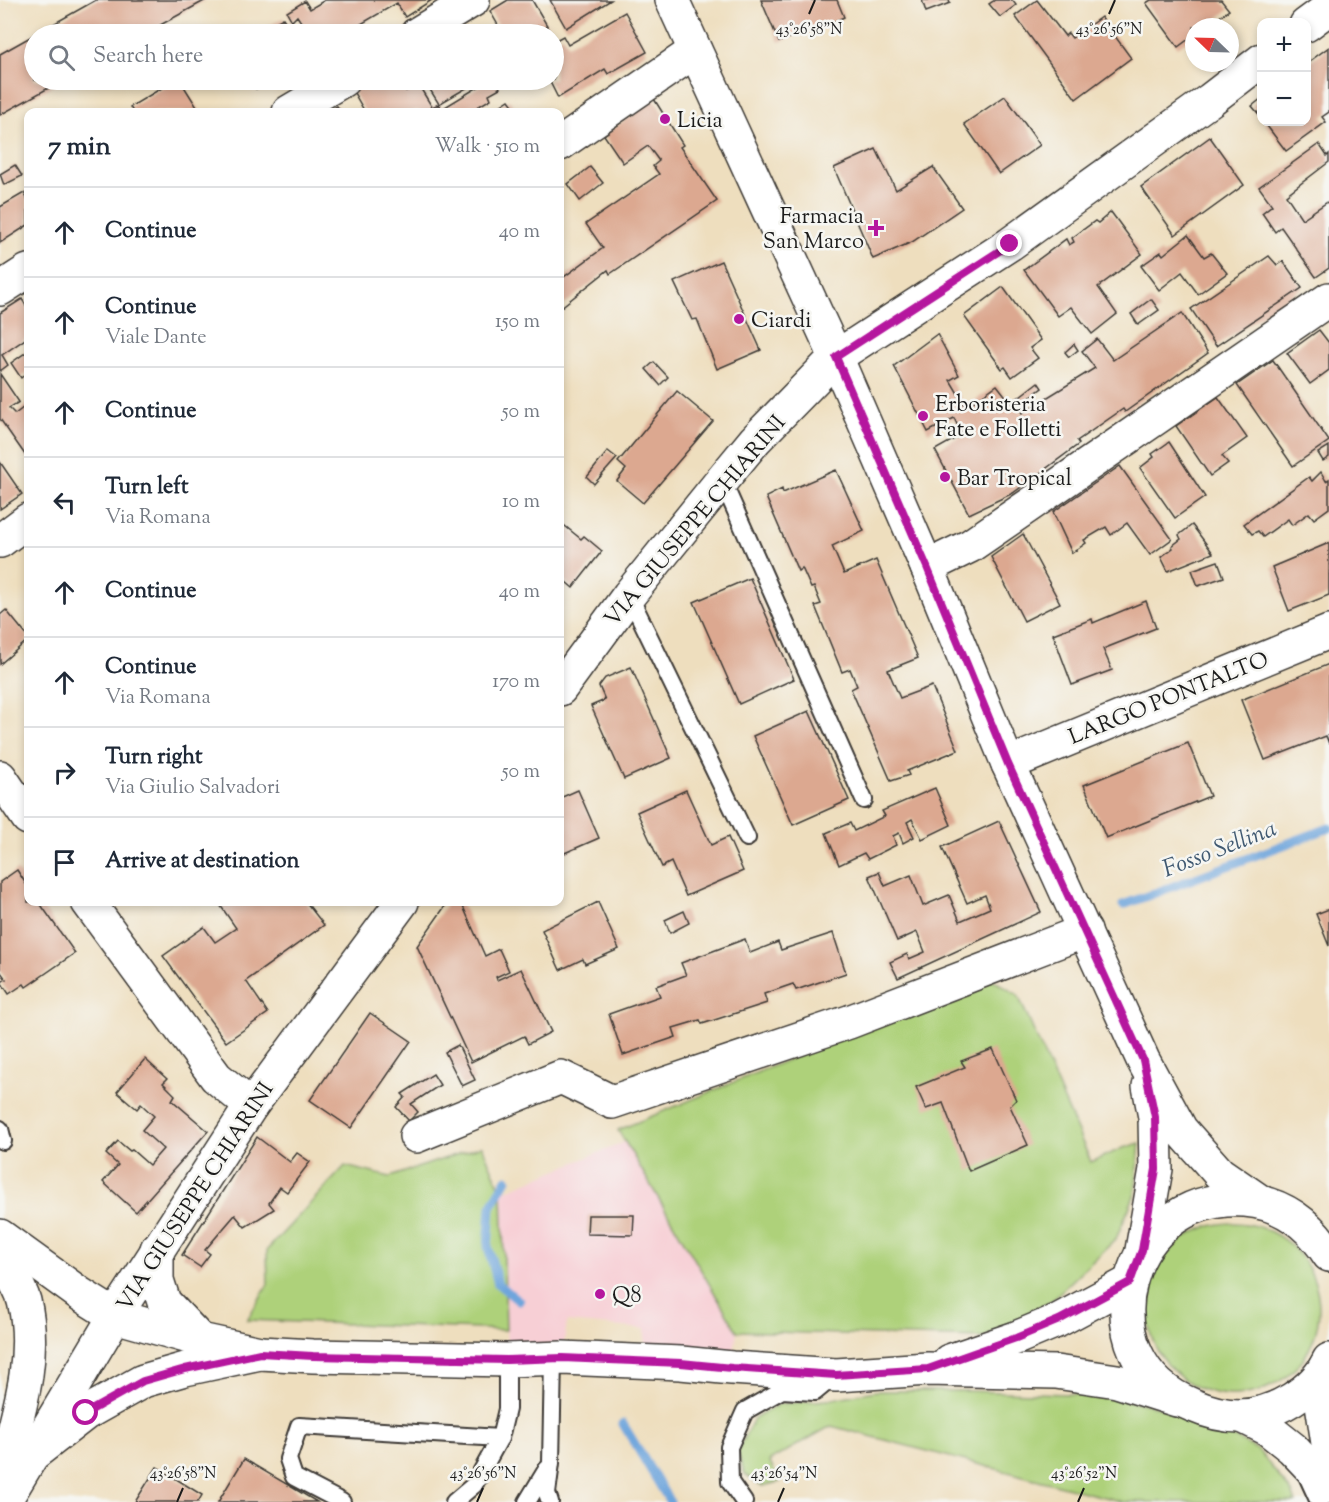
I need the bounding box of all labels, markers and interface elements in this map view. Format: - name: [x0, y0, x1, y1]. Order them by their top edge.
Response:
- north arrow: [1185, 18, 1239, 72]
- map controls: [1257, 18, 1311, 126]
- button: +: [1257, 18, 1311, 72]
- text: 43°26'58"N: [776, 20, 842, 41]
- text: 43°26'56"N: [1076, 20, 1142, 41]
- search box: [24, 24, 564, 90]
- icon: search: [45, 41, 78, 74]
- text: Search here: [93, 41, 203, 73]
- button: −: [1257, 72, 1311, 126]
- place label: Licia: [677, 106, 723, 138]
- marker: Licia: [658, 112, 672, 126]
- text: 7 min: [48, 129, 111, 166]
- text: Walk · 510 m: [435, 133, 540, 162]
- place label: Farmacia San Marco: [763, 202, 864, 259]
- icon: ahead: [48, 216, 81, 249]
- text: Continue: [105, 216, 196, 248]
- text: 40 m: [499, 218, 540, 247]
- marker: Farmacia San Marco: [869, 221, 883, 235]
- route end: [996, 230, 1022, 256]
- text: Continue: [105, 292, 196, 324]
- icon: ahead: [48, 306, 81, 339]
- place label: Ciardi: [751, 306, 811, 338]
- text: 150 m: [495, 308, 540, 337]
- marker: Ciardi: [732, 312, 746, 326]
- text: Viale Dante: [105, 324, 207, 353]
- place label: Erboristeria Fate e Folletti: [935, 390, 1061, 447]
- icon: ahead: [48, 396, 81, 429]
- text: Continue: [105, 396, 196, 428]
- text: 50 m: [502, 398, 540, 427]
- street label: VIA GIUSEPPE CHIARINI: [598, 409, 795, 635]
- marker: Erboristeria Fate e Folletti: [916, 409, 930, 423]
- place label: Bar Tropical: [957, 464, 1072, 496]
- marker: Bar Tropical: [938, 470, 952, 484]
- text: Turn left: [105, 472, 188, 504]
- icon: left: [48, 486, 81, 519]
- text: 10 m: [502, 488, 540, 517]
- text: Via Romana: [105, 504, 211, 533]
- icon: ahead: [48, 576, 81, 609]
- text: Continue: [105, 576, 196, 608]
- text: 40 m: [499, 578, 540, 607]
- street label: LARGO PONTALTO: [1064, 645, 1274, 755]
- text: Continue: [105, 652, 196, 684]
- icon: ahead: [48, 666, 81, 699]
- text: 170 m: [492, 668, 540, 697]
- text: Via Romana: [105, 684, 211, 713]
- text: Turn right: [105, 742, 202, 774]
- icon: right: [48, 756, 81, 789]
- text: 50 m: [502, 758, 540, 787]
- text: Via Giulio Salvadori: [105, 774, 280, 803]
- water label: Fosso Sellina: [1158, 813, 1282, 887]
- icon: arrive: [48, 846, 81, 879]
- text: Arrive at destination: [105, 846, 300, 878]
- street label: VIA GIUSEPPE CHIARINI: [110, 1077, 283, 1319]
- place label: Q8: [612, 1281, 641, 1313]
- marker: Q8: [593, 1287, 607, 1301]
- route start: [72, 1399, 98, 1425]
- text: 43°26'58"N: [150, 1464, 216, 1485]
- text: 43°26'56"N: [450, 1464, 516, 1485]
- text: 43°26'54"N: [751, 1464, 817, 1485]
- text: 43°26'52"N: [1051, 1464, 1117, 1485]

